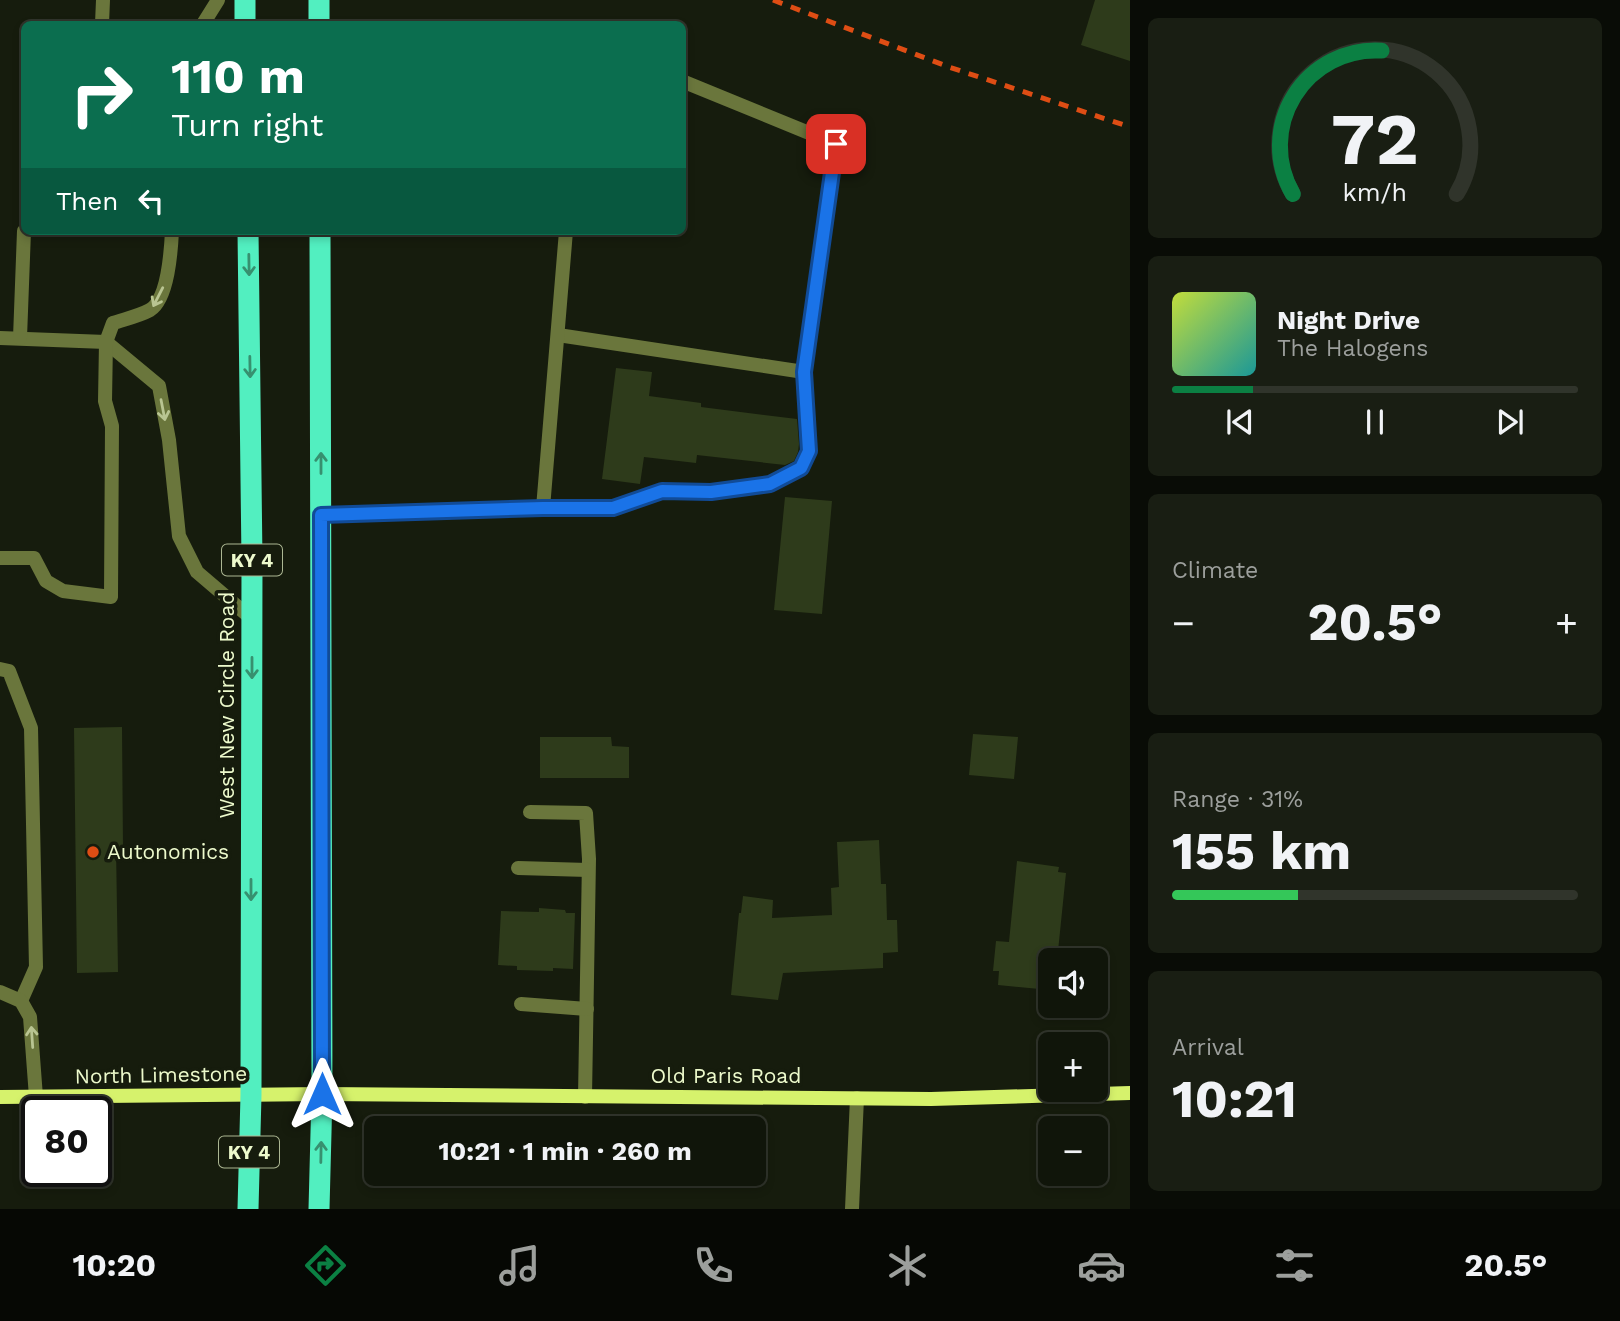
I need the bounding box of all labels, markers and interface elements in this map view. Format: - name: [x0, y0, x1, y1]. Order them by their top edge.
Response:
- text: 110 m: [171, 47, 305, 105]
- icon: right: [56, 49, 147, 140]
- text: 72: [1331, 96, 1419, 182]
- text: Turn right: [171, 106, 323, 144]
- pin: [806, 114, 866, 174]
- icon: arrive: [817, 125, 855, 163]
- text: km/h: [1343, 178, 1407, 207]
- icon: left: [132, 182, 170, 220]
- text: Then: [56, 186, 118, 216]
- one-way arrow: [242, 253, 256, 276]
- one-way arrow: [151, 286, 165, 307]
- text: Night Drive: [1277, 305, 1420, 335]
- text: The Halogens: [1277, 335, 1428, 362]
- one-way arrow: [243, 355, 257, 378]
- one-way arrow: [157, 398, 171, 421]
- icon: previous: [1221, 403, 1259, 441]
- icon: pause: [1356, 403, 1394, 441]
- icon: next: [1491, 403, 1529, 441]
- one-way arrow: [314, 451, 328, 474]
- road number: KY 4: [222, 544, 282, 576]
- text: Climate: [1172, 557, 1258, 584]
- street label: West New Circle Road: [214, 592, 239, 818]
- text: 20.5°: [1307, 592, 1443, 653]
- text: −: [1172, 601, 1195, 645]
- text: +: [1555, 601, 1578, 645]
- one-way arrow: [245, 656, 259, 679]
- text: Range · 31%: [1172, 786, 1303, 813]
- text: 155 km: [1172, 821, 1351, 882]
- place label: Autonomics: [107, 839, 229, 864]
- marker: Autonomics: [85, 844, 101, 860]
- one-way arrow: [244, 879, 258, 902]
- map controls: [1038, 948, 1108, 1186]
- button: sound: [1038, 948, 1108, 1018]
- one-way arrow: [25, 1026, 38, 1048]
- button: +: [1038, 1032, 1108, 1102]
- text: Arrival: [1172, 1034, 1244, 1061]
- position arrow: [285, 1057, 359, 1131]
- street label: North Limestone: [74, 1060, 248, 1089]
- street label: Old Paris Road: [651, 1063, 801, 1088]
- text: 10:21: [1172, 1069, 1297, 1130]
- speed limit sign: 80: [21, 1096, 112, 1187]
- button: −: [1038, 1116, 1108, 1186]
- road number: KY 4: [219, 1136, 279, 1168]
- text: 10:21 · 1 min · 260 m: [438, 1136, 692, 1166]
- one-way arrow: [314, 1140, 327, 1163]
- icon: directions: [301, 1241, 350, 1290]
- icon: music: [495, 1241, 544, 1290]
- icon: phone: [689, 1241, 738, 1290]
- icon: climate: [883, 1241, 932, 1290]
- icon: car: [1077, 1241, 1126, 1290]
- icon: filters: [1270, 1241, 1319, 1290]
- text: 10:20: [72, 1246, 156, 1284]
- text: 20.5°: [1464, 1246, 1547, 1284]

